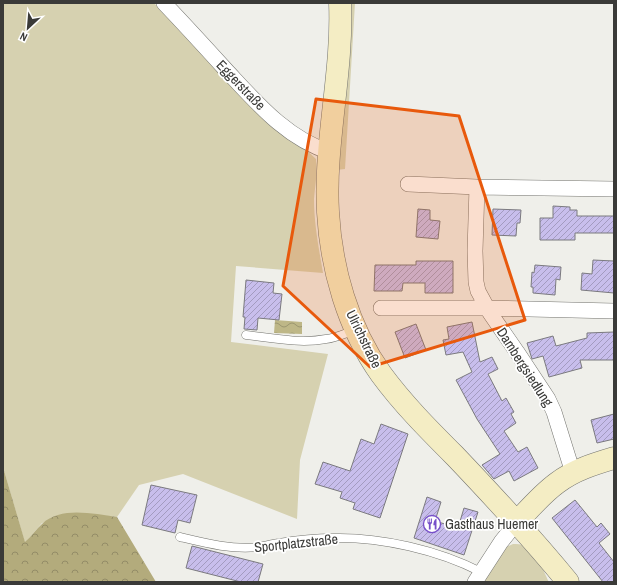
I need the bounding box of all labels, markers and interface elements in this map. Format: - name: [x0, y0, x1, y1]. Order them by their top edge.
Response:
- north arrow: [8, 8, 48, 48]
- text: N: [18, 29, 30, 45]
- street label: Eggerstraße: [213, 56, 269, 114]
- street label: Ulrichstraße: [342, 307, 386, 371]
- street label: Dambergsiedlung: [493, 324, 558, 410]
- restaurant icon: Gasthaus Huemer: [422, 514, 442, 534]
- place label: Gasthaus Huemer: [445, 515, 538, 533]
- street label: Sportplatzstraße: [253, 530, 339, 556]

